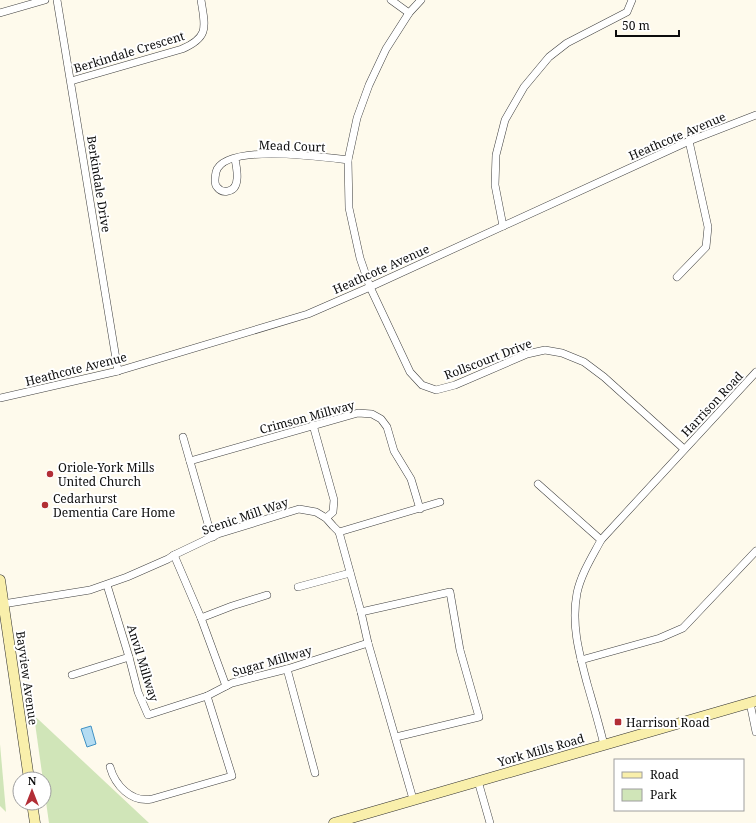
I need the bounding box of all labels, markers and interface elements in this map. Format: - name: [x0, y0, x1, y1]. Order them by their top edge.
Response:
- scale bar: [616, 12, 679, 38]
- text: 50 m: [622, 17, 650, 34]
- street label: Berkindale Crescent: [72, 27, 186, 77]
- street label: Heathcote Avenue: [626, 108, 728, 164]
- street label: Berkindale Drive: [83, 135, 115, 233]
- street label: Mead Court: [258, 136, 326, 156]
- street label: Heathcote Avenue: [330, 240, 432, 298]
- street label: Rollscourt Drive: [442, 334, 534, 384]
- street label: Heathcote Avenue: [23, 348, 129, 390]
- street label: Harrison Road: [677, 367, 747, 440]
- street label: Crimson Millway: [258, 396, 357, 438]
- place label: Oriole-York Mills United Church: [58, 459, 155, 490]
- marker: Oriole-York Mills United Church: [45, 469, 55, 479]
- place label: Cedarhurst Dementia Care Home: [53, 490, 175, 521]
- street label: Scenic Mill Way: [200, 493, 291, 539]
- marker: Cedarhurst Dementia Care Home: [40, 500, 50, 510]
- street label: Anvil Millway: [123, 622, 163, 704]
- street label: Bayview Avenue: [12, 630, 42, 726]
- street label: Sugar Millway: [230, 641, 314, 681]
- place label: Harrison Road: [626, 714, 710, 731]
- marker: Harrison Road: [613, 717, 623, 727]
- street label: York Mills Road: [495, 729, 587, 771]
- legend: [614, 759, 744, 811]
- text: Road: [650, 766, 680, 783]
- north arrow: [12, 771, 52, 811]
- text: N: [28, 773, 37, 788]
- text: Park: [650, 786, 678, 803]

